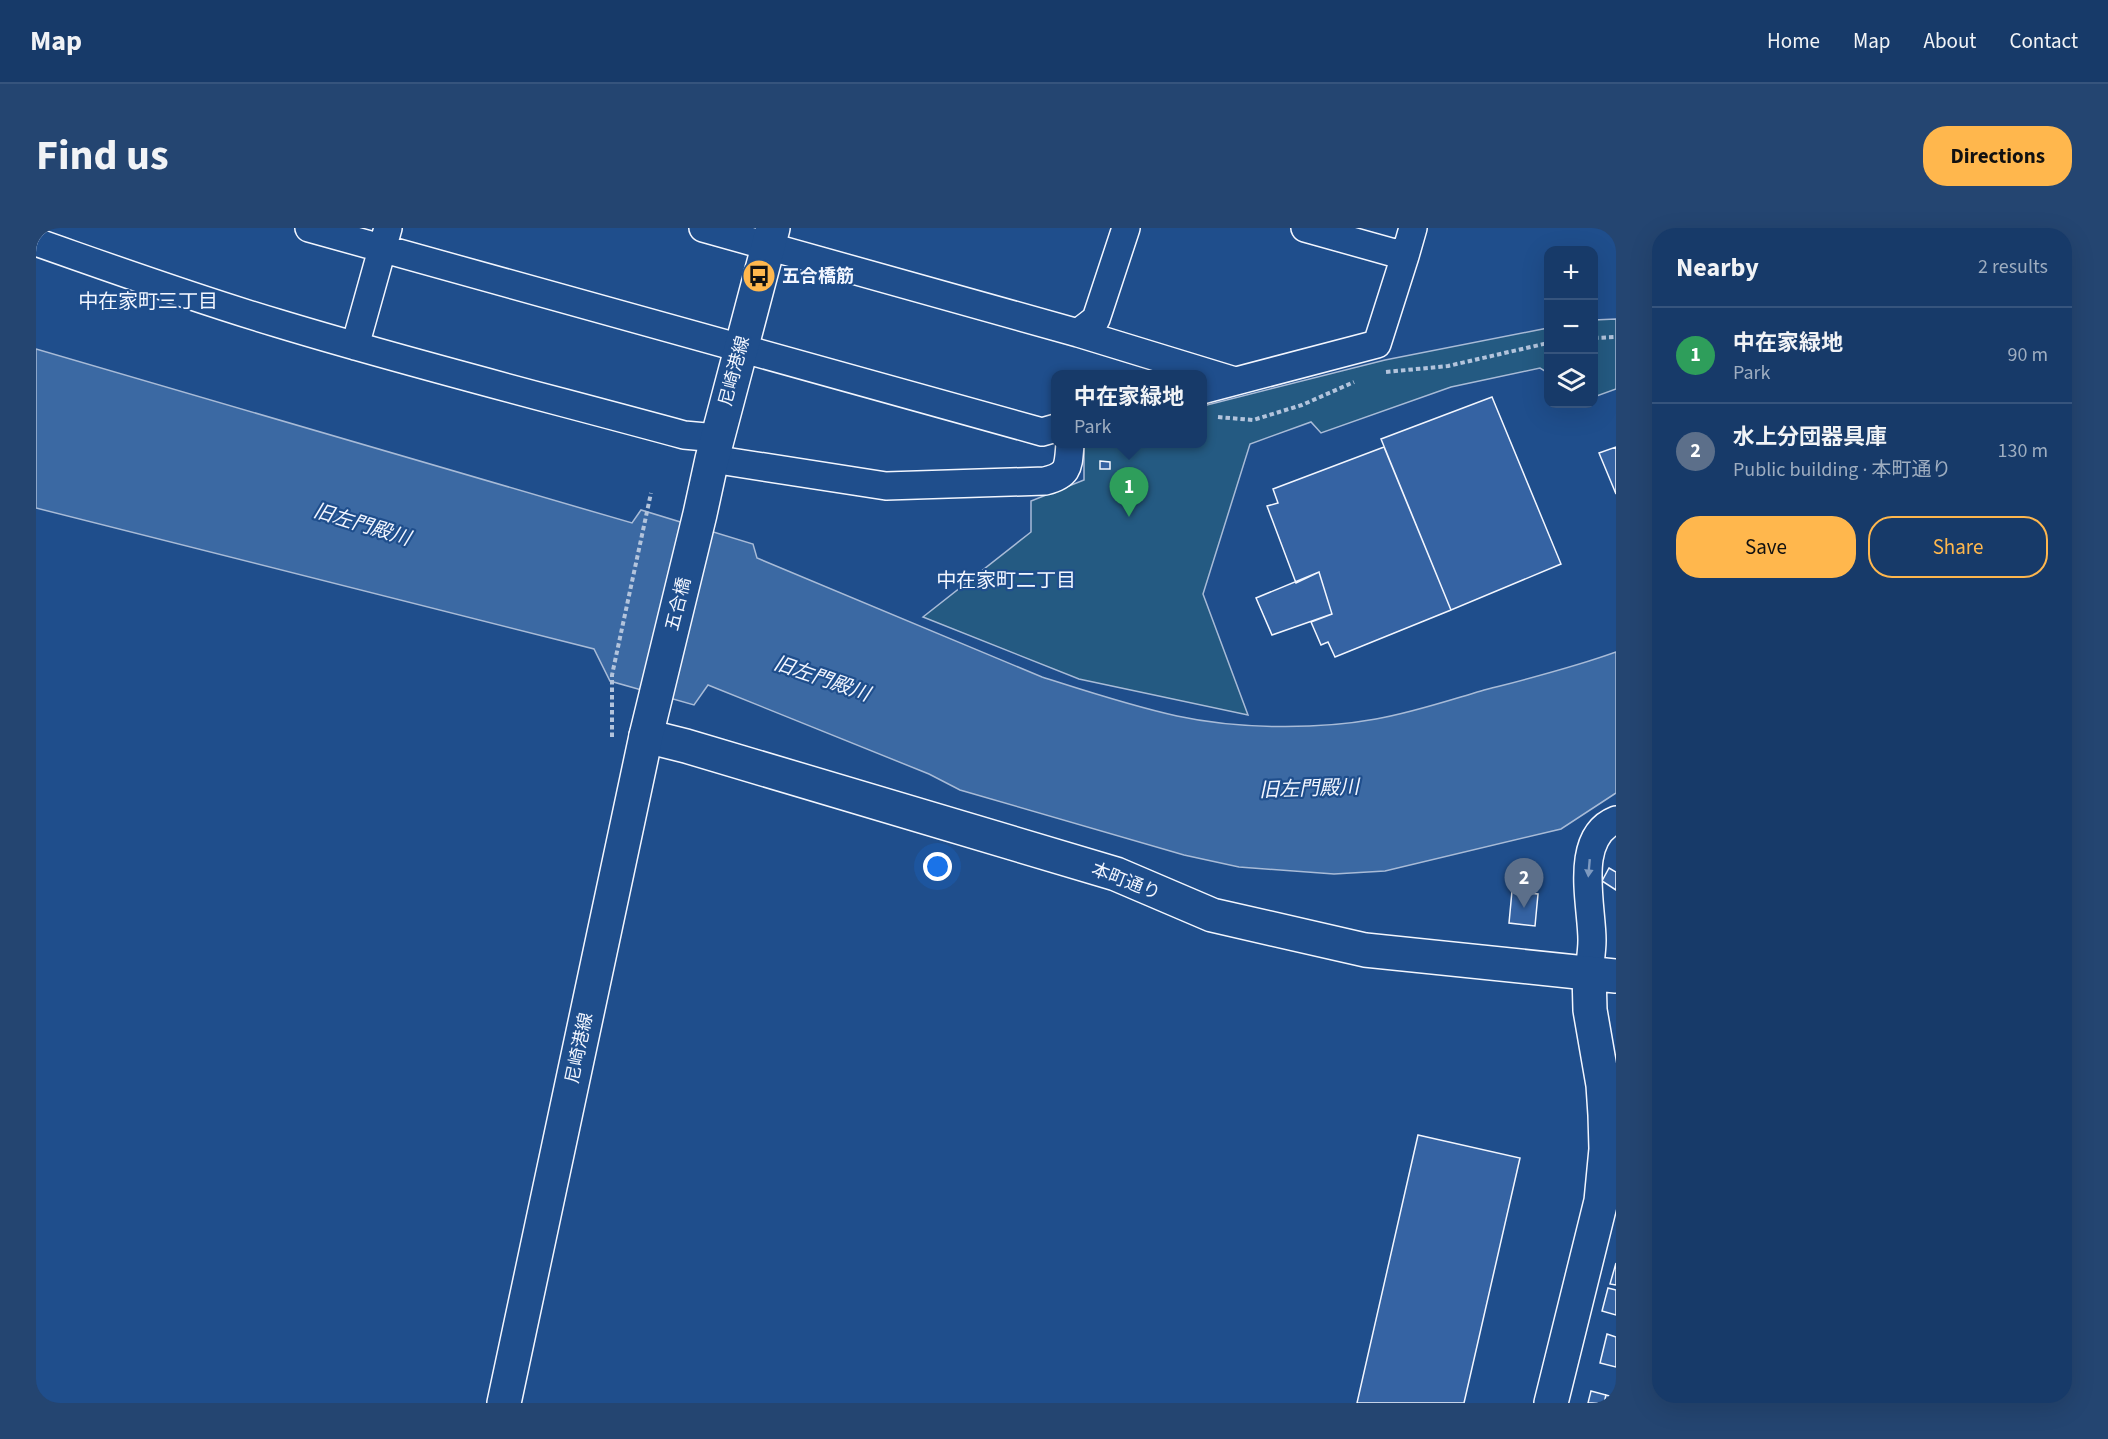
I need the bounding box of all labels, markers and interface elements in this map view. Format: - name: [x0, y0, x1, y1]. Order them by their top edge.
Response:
- text: Map: [30, 21, 82, 61]
- text: Home: [1767, 26, 1820, 56]
- text: Map: [1853, 26, 1891, 56]
- text: About: [1924, 26, 1976, 56]
- text: Contact: [2009, 26, 2078, 56]
- text: Find us: [36, 126, 169, 186]
- button: Directions: [1923, 126, 2072, 186]
- map controls: [1544, 246, 1598, 408]
- button: +: [1544, 246, 1598, 300]
- text: Nearby: [1676, 249, 1759, 286]
- text: 2 results: [1978, 253, 2048, 281]
- bus stop icon: 五合橋筋: [741, 258, 777, 294]
- place label: 五合橋筋: [782, 264, 854, 289]
- district label: 中在家町三丁目: [78, 288, 218, 316]
- button: −: [1544, 300, 1598, 354]
- text: 中在家緑地: [1733, 327, 1843, 359]
- street label: 尼崎港線: [713, 333, 756, 409]
- text: 1: [1690, 341, 1701, 369]
- text: 90 m: [2008, 341, 2048, 369]
- button: layers: [1544, 354, 1598, 408]
- text: Park: [1733, 359, 1770, 387]
- popup: [1051, 370, 1207, 448]
- text: 中在家緑地: [1074, 381, 1184, 413]
- text: Park: [1074, 413, 1111, 441]
- text: 水上分団器具庫: [1733, 421, 1887, 453]
- text: 2: [1690, 437, 1701, 465]
- text: 130 m: [1998, 437, 2048, 465]
- text: Public building · 本町通り: [1733, 456, 1951, 484]
- pin: 1: [1110, 468, 1148, 517]
- water label: 旧左門殿川: [310, 497, 416, 554]
- button: Save: [1676, 516, 1856, 578]
- button: Share: [1868, 516, 2048, 578]
- district label: 中在家町二丁目: [936, 567, 1076, 595]
- street label: 五合橋: [660, 575, 697, 633]
- water label: 旧左門殿川: [770, 649, 875, 709]
- water label: 旧左門殿川: [1259, 773, 1361, 805]
- your location: [923, 852, 952, 881]
- street label: 本町通り: [1088, 857, 1164, 906]
- pin: 2: [1504, 858, 1544, 908]
- one-way arrow: [1584, 858, 1593, 877]
- street label: 尼崎港線: [560, 1010, 599, 1086]

